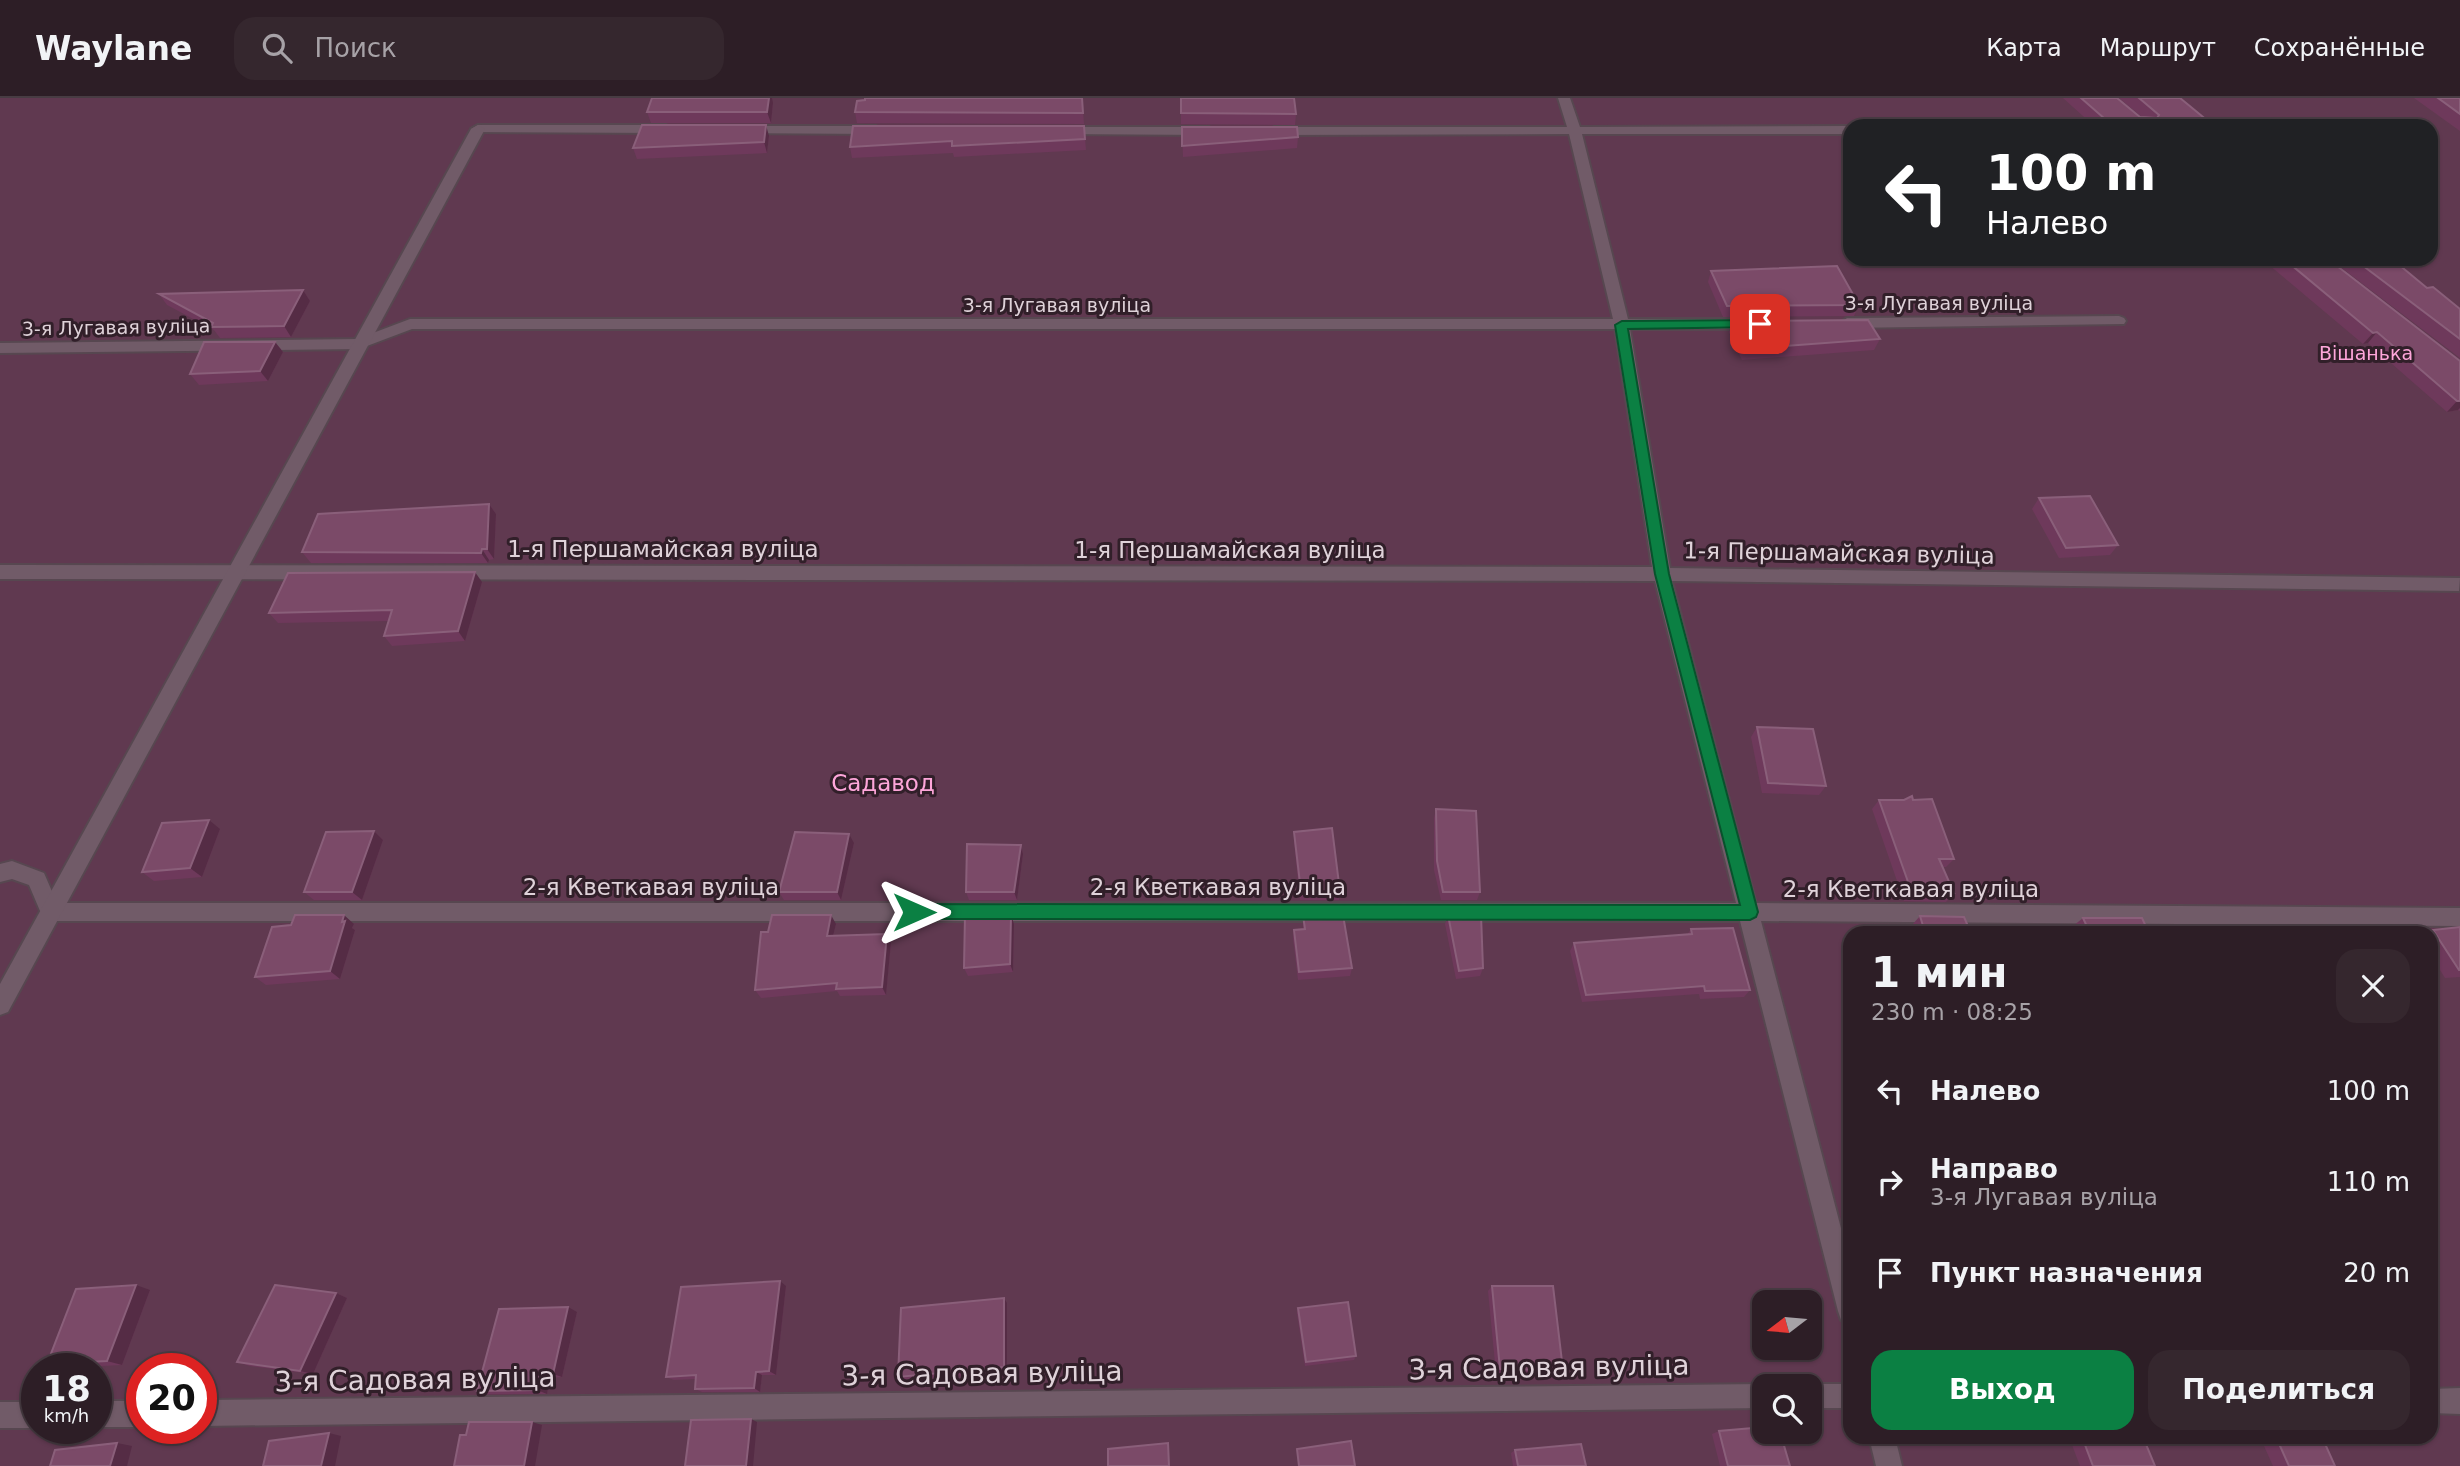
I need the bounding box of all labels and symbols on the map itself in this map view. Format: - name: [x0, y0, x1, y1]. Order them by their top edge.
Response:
- street label: 3-я Лугавая вуліца: [1845, 292, 2033, 314]
- street label: 3-я Лугавая вуліца: [963, 294, 1151, 316]
- pin: [1730, 294, 1790, 354]
- street label: 3-я Лугавая вуліца: [22, 314, 210, 340]
- park label: Вішанька: [2319, 342, 2413, 364]
- street label: 1-я Першамайская вуліца: [507, 536, 819, 562]
- street label: 1-я Першамайская вуліца: [1074, 537, 1386, 563]
- street label: 1-я Першамайская вуліца: [1683, 537, 1995, 569]
- park label: Садавод: [831, 770, 935, 796]
- street label: 2-я Кветкавая вуліца: [523, 874, 779, 900]
- street label: 2-я Кветкавая вуліца: [1090, 874, 1346, 900]
- position arrow: [877, 875, 951, 949]
- street label: 2-я Кветкавая вуліца: [1783, 876, 2039, 902]
- north arrow: [1752, 1290, 1822, 1360]
- street label: 3-я Садовая вуліца: [1408, 1349, 1690, 1386]
- speed limit sign: 20: [126, 1353, 217, 1444]
- street label: 3-я Садовая вуліца: [841, 1355, 1123, 1392]
- street label: 3-я Садовая вуліца: [274, 1361, 556, 1398]

